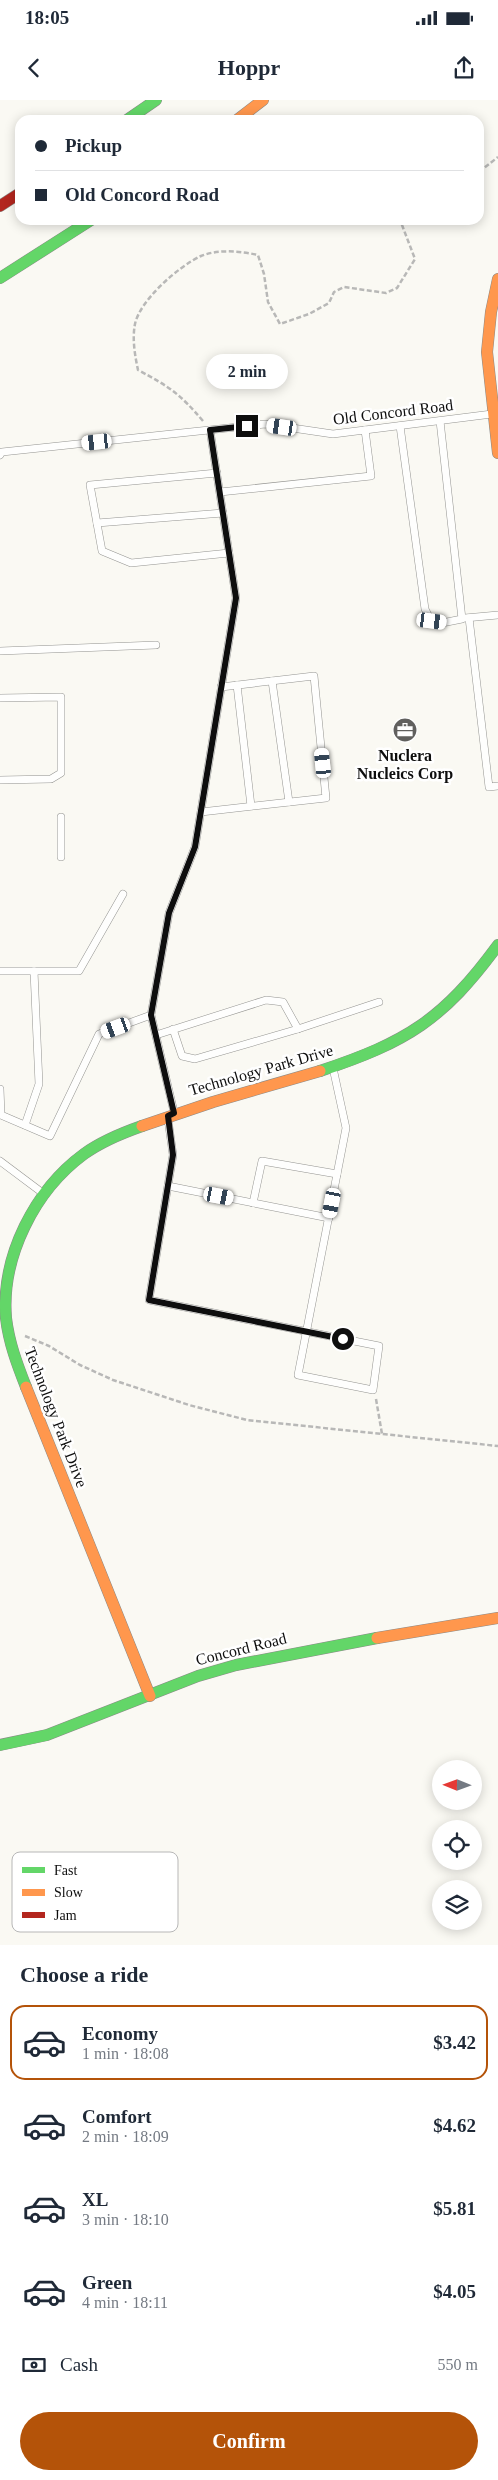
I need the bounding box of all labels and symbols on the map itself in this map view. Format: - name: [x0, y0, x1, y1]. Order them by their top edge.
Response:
- callout: 2 min: [206, 354, 288, 388]
- street label: Old Concord Road: [332, 396, 454, 428]
- route end: [236, 415, 258, 437]
- car: [266, 417, 297, 437]
- car: [81, 433, 112, 451]
- car: [416, 612, 447, 630]
- office icon: Nuclera Nucleics Corp: [392, 717, 418, 743]
- car: [313, 747, 332, 779]
- place label: Nuclera Nucleics Corp: [357, 747, 453, 783]
- car: [99, 1016, 132, 1040]
- street label: Technology Park Drive: [187, 1041, 335, 1100]
- car: [202, 1186, 235, 1206]
- car: [321, 1187, 342, 1219]
- route start: [332, 1328, 354, 1350]
- street label: Technology Park Drive: [20, 1344, 91, 1490]
- street label: Concord Road: [194, 1630, 288, 1668]
- north arrow: [432, 1760, 482, 1810]
- legend: [12, 1852, 178, 1932]
- text: Fast: [54, 1863, 77, 1878]
- text: Slow: [54, 1885, 84, 1900]
- text: Jam: [54, 1908, 77, 1923]

